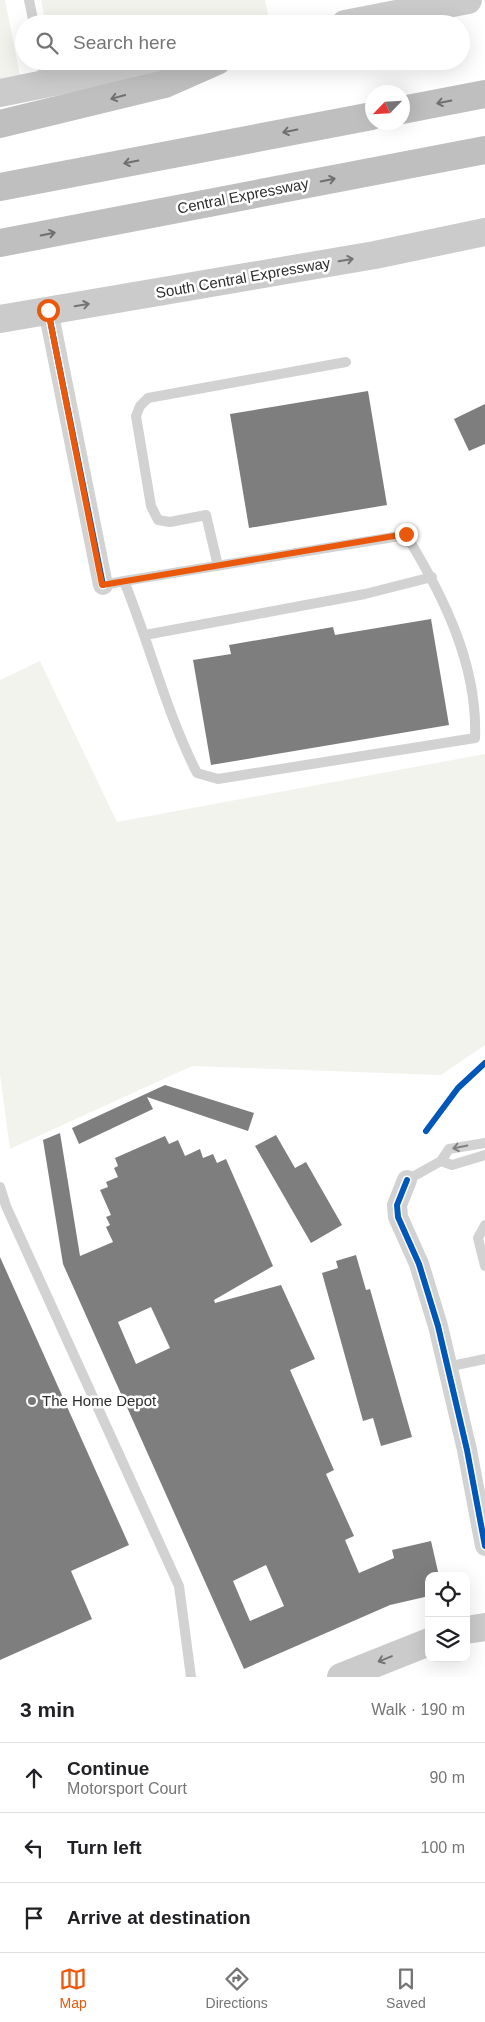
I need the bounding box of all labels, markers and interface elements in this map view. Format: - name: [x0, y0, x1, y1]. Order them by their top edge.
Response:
- search box: [15, 15, 470, 70]
- icon: search: [33, 29, 61, 57]
- text: Search here: [73, 32, 177, 53]
- north arrow: [365, 85, 410, 130]
- one-way arrow: [110, 92, 126, 102]
- one-way arrow: [436, 98, 452, 107]
- one-way arrow: [283, 127, 299, 137]
- one-way arrow: [123, 157, 139, 167]
- street label: Central Expressway: [176, 174, 310, 217]
- one-way arrow: [319, 175, 335, 185]
- one-way arrow: [39, 228, 55, 238]
- street label: South Central Expressway: [154, 254, 332, 301]
- one-way arrow: [338, 255, 354, 264]
- route start: [37, 299, 60, 322]
- one-way arrow: [74, 299, 90, 309]
- route end: [395, 523, 418, 546]
- one-way arrow: [453, 1143, 469, 1153]
- place label: The Home Depot: [42, 1392, 157, 1409]
- marker: The Home Depot: [26, 1395, 38, 1407]
- map controls: [425, 1572, 470, 1662]
- button: locate: [425, 1572, 470, 1617]
- button: layers: [425, 1617, 470, 1662]
- one-way arrow: [378, 1655, 393, 1664]
- text: 3 min: [20, 1698, 75, 1721]
- text: Walk · 190 m: [371, 1701, 465, 1718]
- text: Continue: [67, 1758, 149, 1779]
- icon: ahead: [20, 1764, 48, 1792]
- text: 90 m: [429, 1769, 465, 1786]
- text: Motorsport Court: [67, 1780, 187, 1797]
- icon: left: [20, 1834, 48, 1862]
- text: Turn left: [67, 1837, 142, 1858]
- text: 100 m: [421, 1839, 465, 1856]
- icon: arrive: [20, 1904, 48, 1932]
- text: Arrive at destination: [67, 1907, 251, 1928]
- tab: Map: [59, 1965, 87, 2011]
- tab: Directions: [206, 1965, 268, 2011]
- tab: Saved: [386, 1965, 426, 2011]

